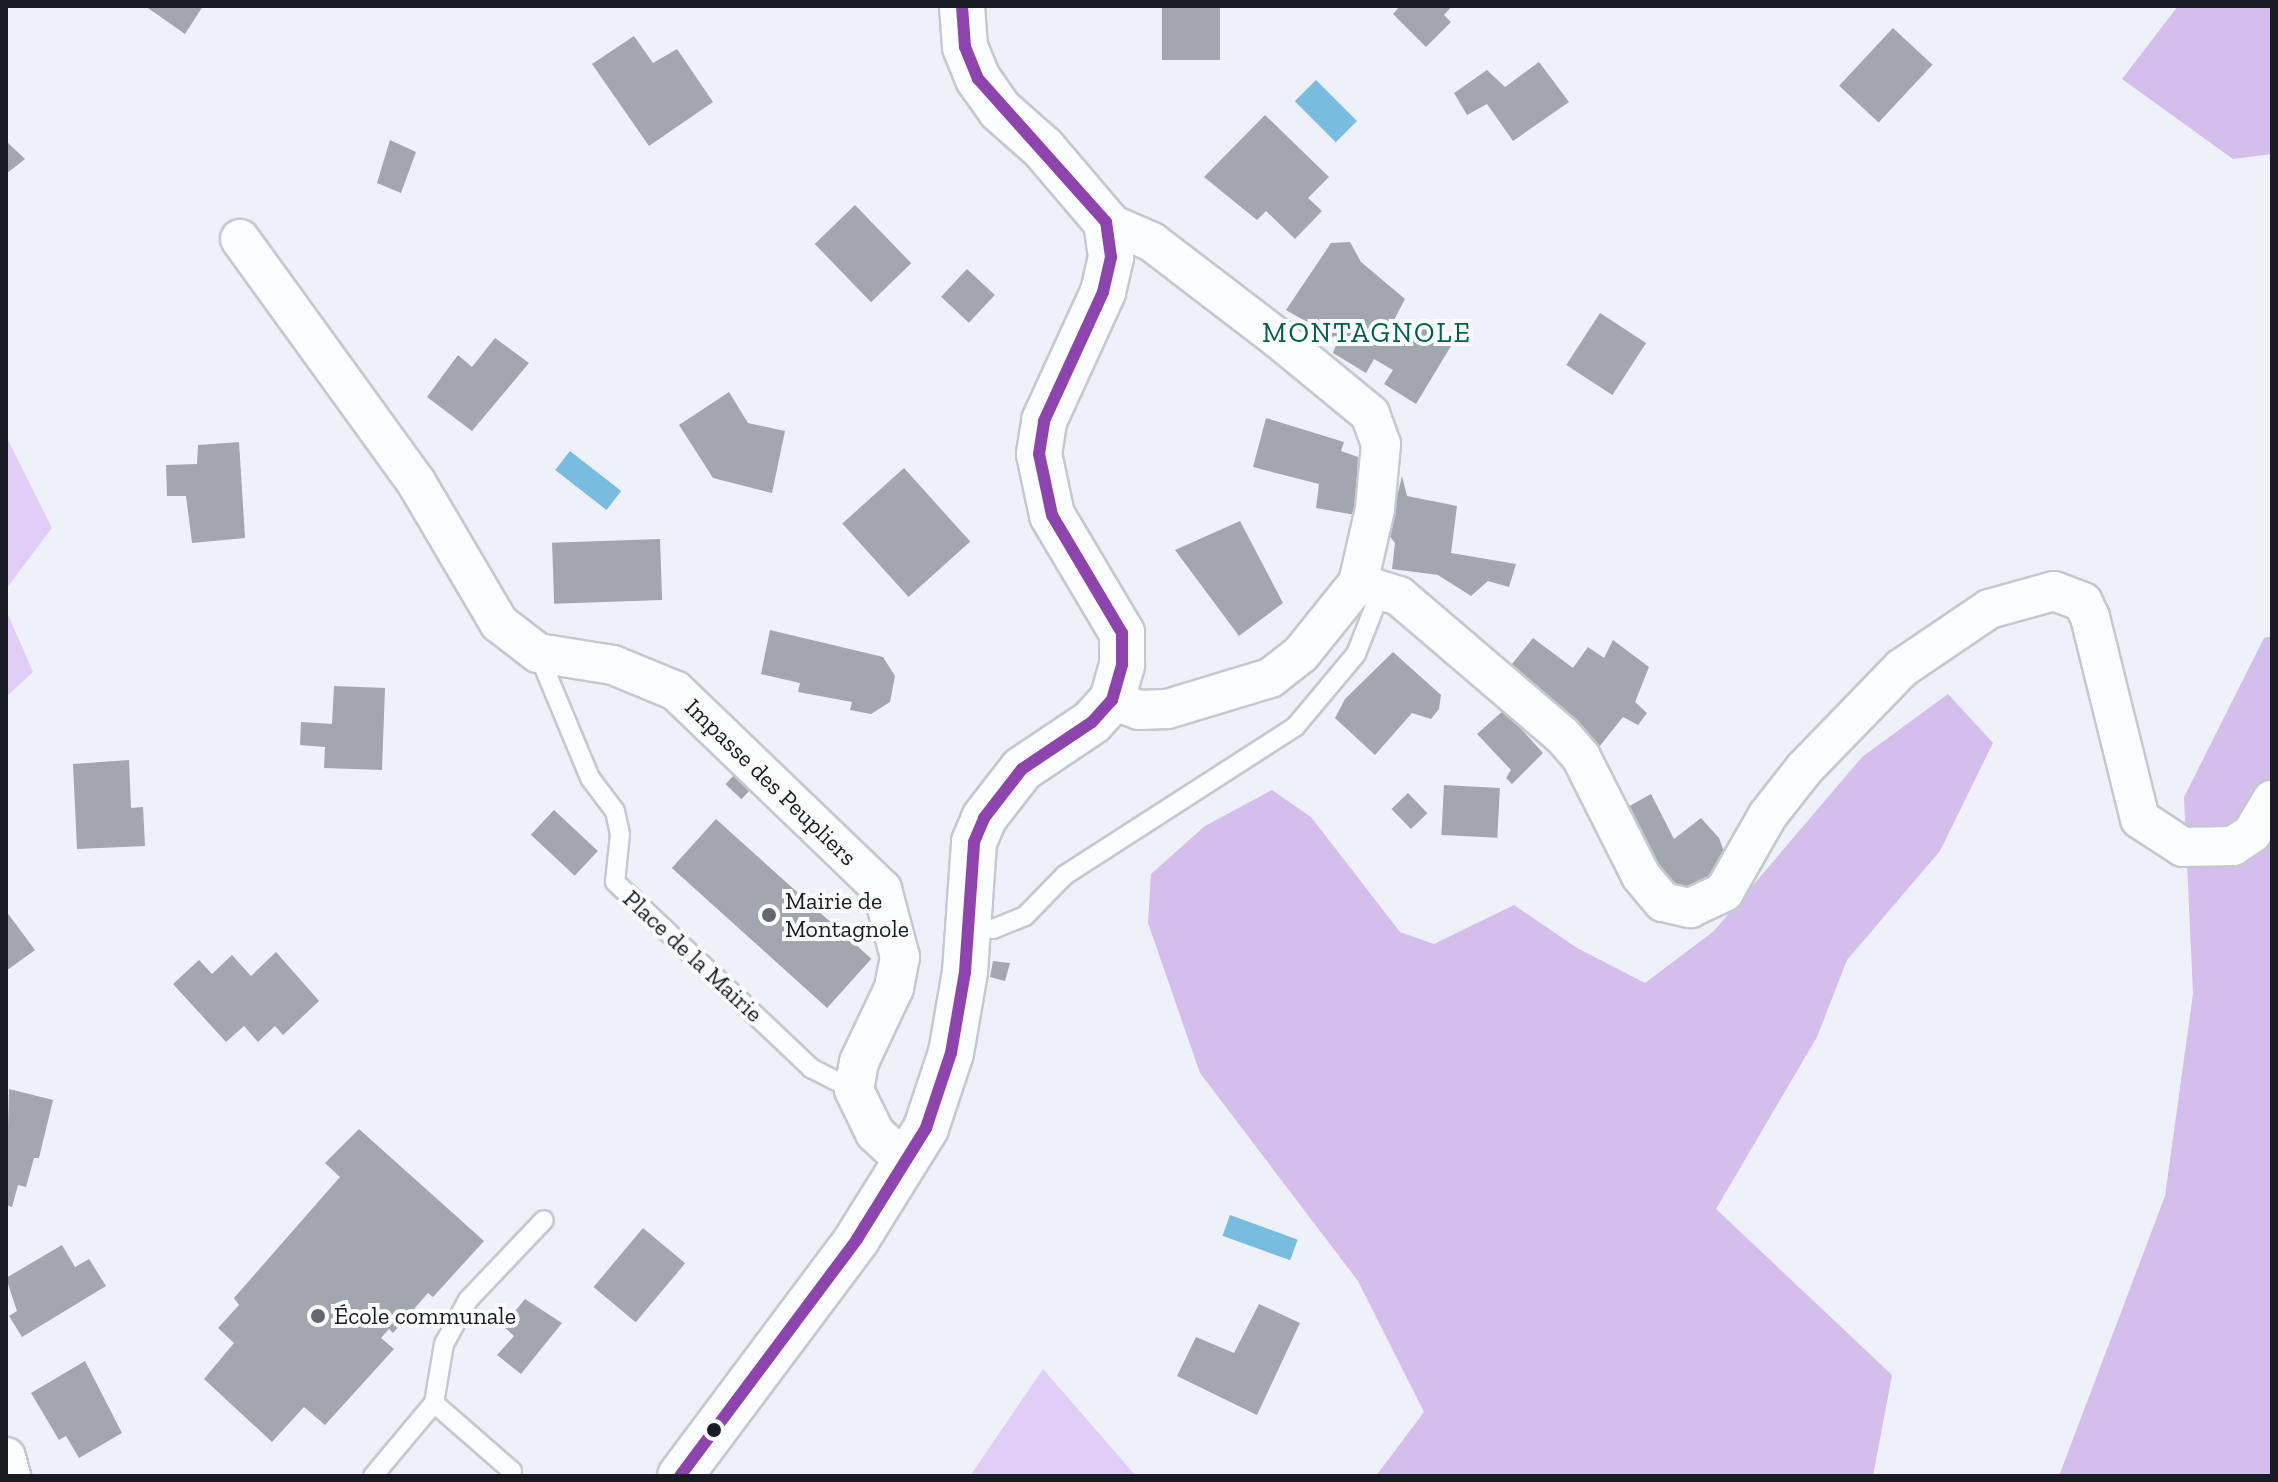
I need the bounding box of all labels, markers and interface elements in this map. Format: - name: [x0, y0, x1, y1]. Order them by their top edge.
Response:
- district label: MONTAGNOLE: [1262, 316, 1472, 350]
- street label: Impasse des Peupliers: [679, 693, 863, 871]
- street label: Place de la Mairie: [617, 884, 769, 1028]
- place label: Mairie de Montagnole: [785, 887, 909, 943]
- marker: Mairie de Montagnole: [760, 906, 778, 924]
- place label: École communale: [334, 1302, 516, 1330]
- marker: École communale: [309, 1307, 327, 1325]
- unlabelled marker: [706, 1422, 722, 1438]

